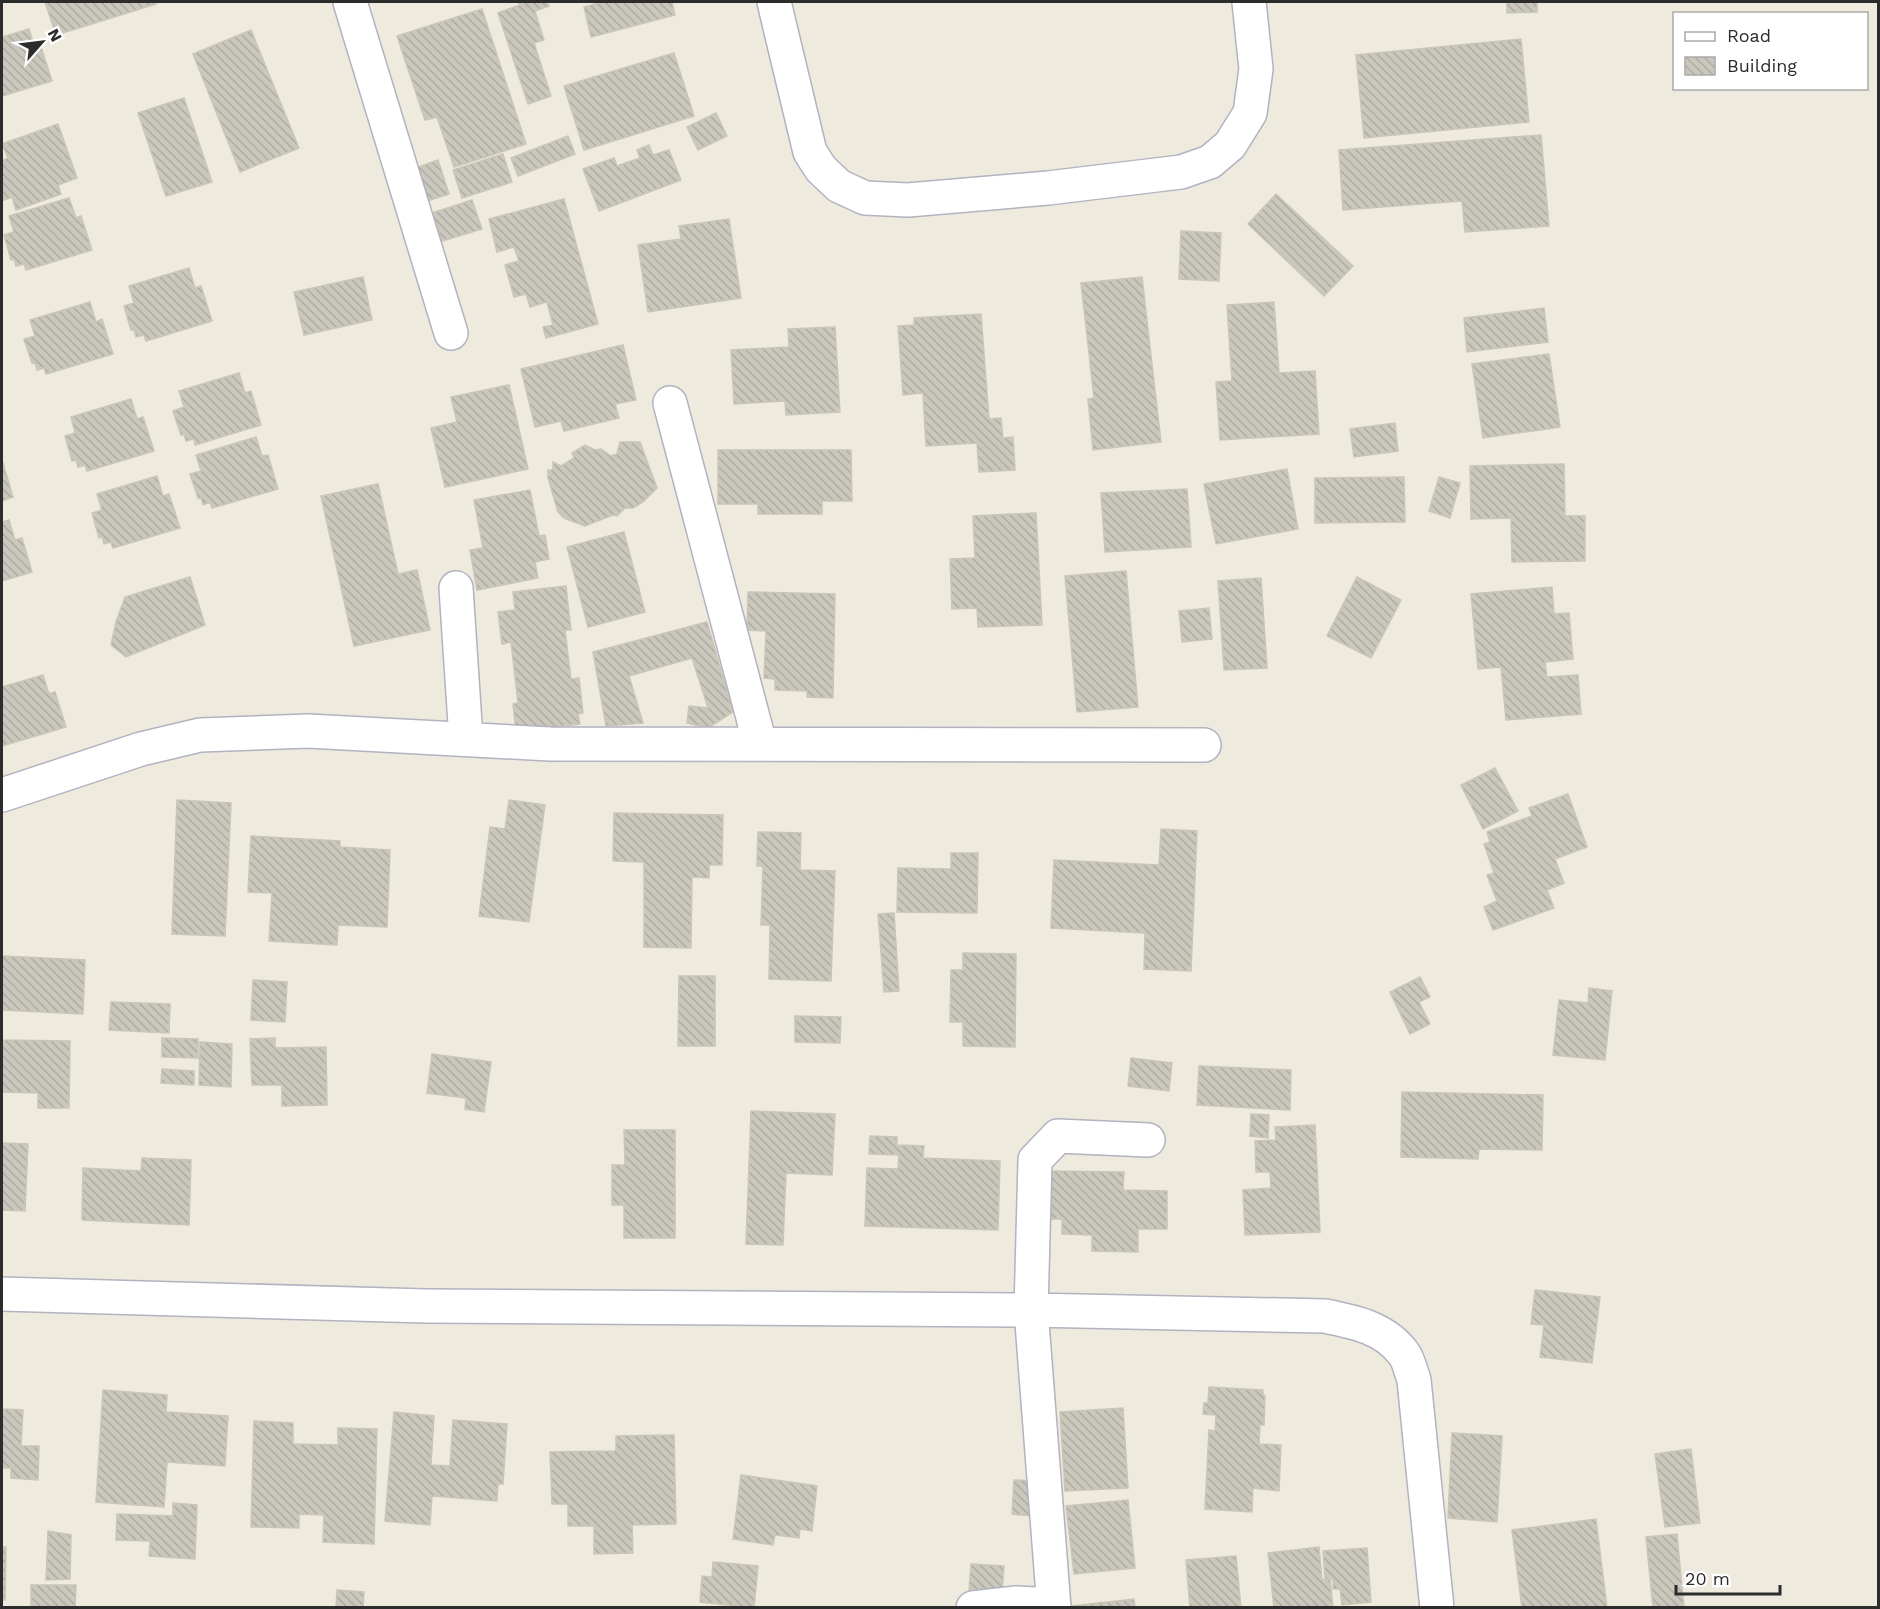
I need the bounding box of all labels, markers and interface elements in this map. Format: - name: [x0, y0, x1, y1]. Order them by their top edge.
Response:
- north arrow: [12, 12, 72, 72]
- legend: [1673, 12, 1868, 90]
- text: N: [44, 25, 66, 45]
- text: Road: [1727, 25, 1771, 46]
- text: Building: [1727, 55, 1797, 76]
- scale bar: [1676, 1558, 1780, 1596]
- text: 20 m: [1685, 1568, 1730, 1589]

